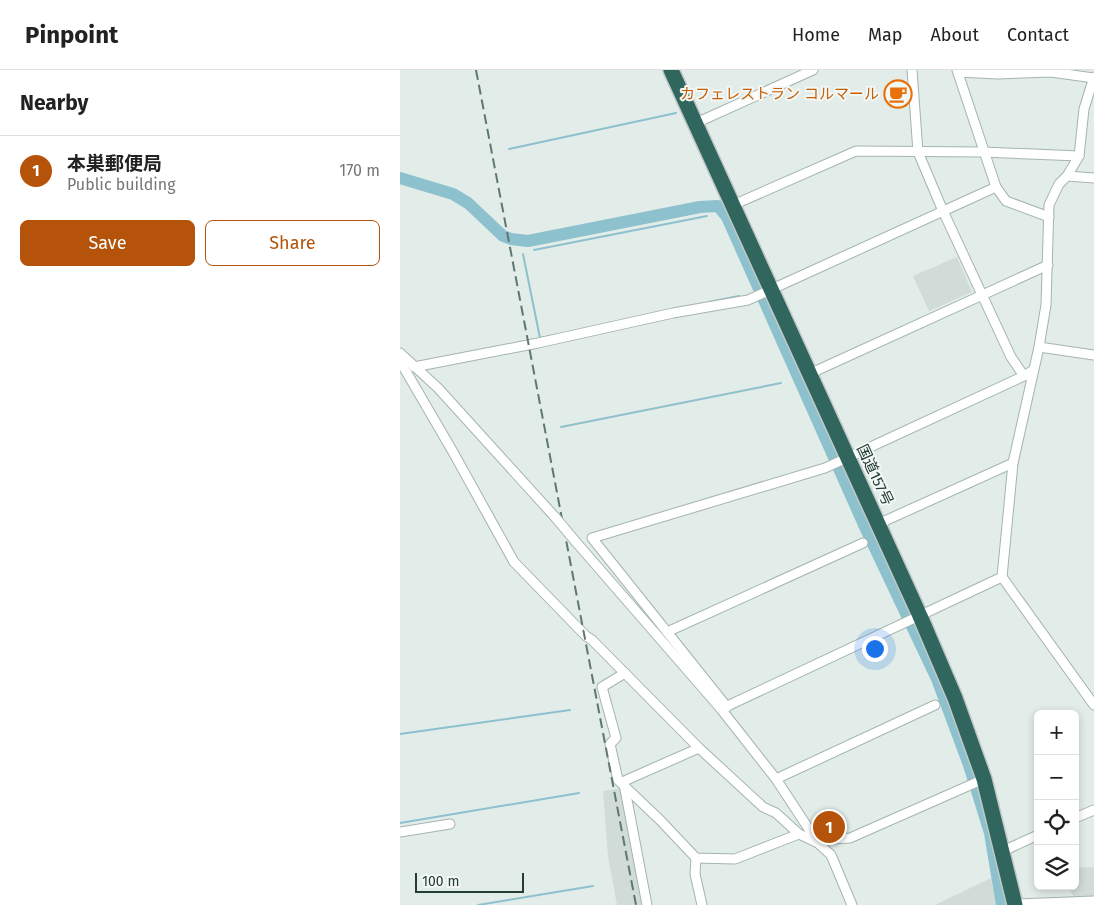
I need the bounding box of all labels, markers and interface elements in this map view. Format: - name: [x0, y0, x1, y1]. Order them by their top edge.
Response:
- text: Pinpoint: [25, 21, 118, 49]
- text: Home: [792, 24, 840, 46]
- text: Map: [868, 24, 902, 46]
- text: About: [930, 24, 979, 46]
- text: Contact: [1007, 24, 1069, 46]
- cafe icon: カフェレストラン コルマール: [883, 79, 913, 109]
- place label: カフェレストラン コルマール: [680, 85, 879, 103]
- text: Nearby: [20, 90, 88, 116]
- text: 本巣郵便局: [67, 152, 162, 175]
- text: 1: [32, 161, 40, 180]
- text: 170 m: [339, 161, 380, 180]
- text: Public building: [67, 175, 175, 194]
- button: Save: [20, 220, 195, 266]
- button: Share: [205, 220, 380, 266]
- street label: 国道157号: [853, 442, 897, 508]
- your location: [862, 636, 888, 662]
- map controls: [1034, 710, 1079, 890]
- button: +: [1034, 710, 1079, 755]
- button: −: [1034, 755, 1079, 800]
- button: locate: [1034, 800, 1079, 845]
- pin: 1: [813, 808, 845, 846]
- button: layers: [1034, 845, 1079, 890]
- scale bar: [415, 870, 524, 893]
- text: 100 m: [422, 873, 459, 890]

